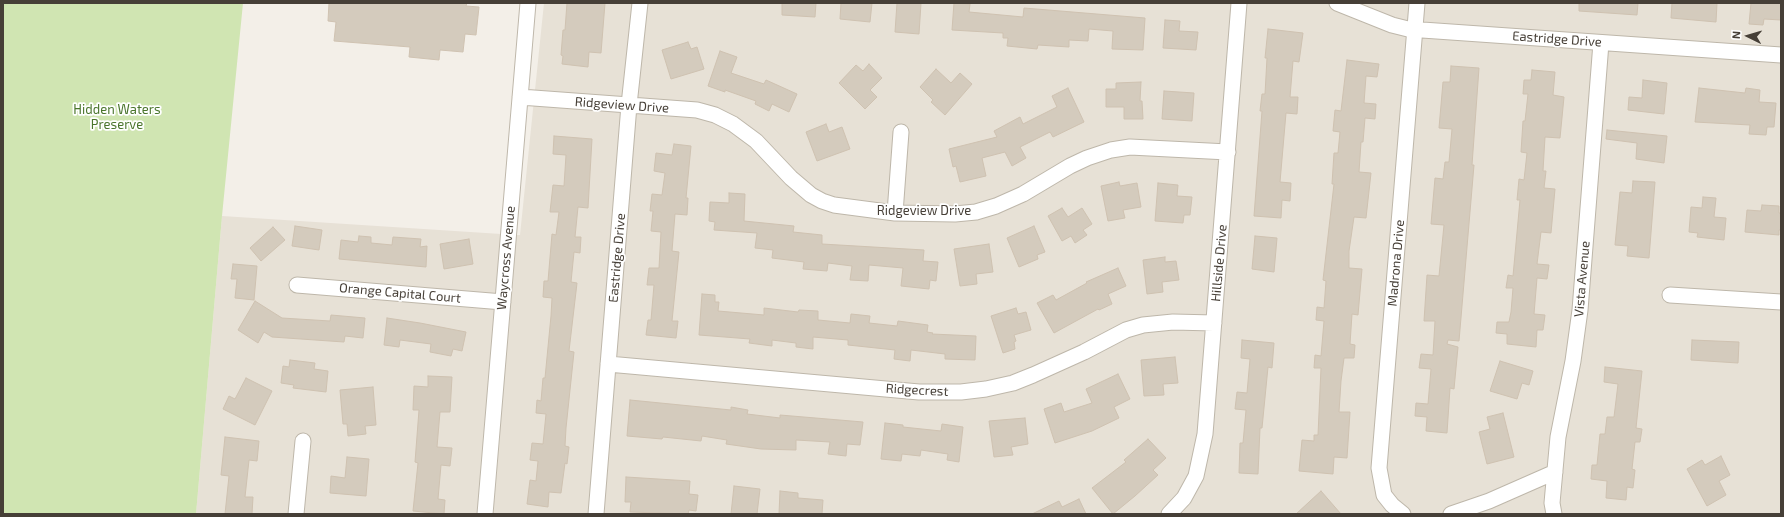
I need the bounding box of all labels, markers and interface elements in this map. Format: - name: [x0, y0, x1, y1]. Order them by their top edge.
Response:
- north arrow: [1728, 16, 1768, 56]
- street label: Eastridge Drive: [1512, 28, 1602, 50]
- text: N: [1729, 30, 1742, 39]
- street label: Ridgeview Drive: [574, 94, 670, 116]
- park label: Hidden Waters Preserve: [73, 102, 161, 133]
- street label: Ridgeview Drive: [877, 203, 971, 219]
- street label: Waycross Avenue: [494, 205, 518, 311]
- street label: Eastridge Drive: [605, 213, 629, 303]
- street label: Madrona Drive: [1384, 219, 1408, 307]
- street label: Hillside Drive: [1208, 224, 1230, 302]
- street label: Vista Avenue: [1571, 240, 1593, 318]
- street label: Orange Capital Court: [338, 280, 462, 306]
- street label: Ridgecrest: [885, 381, 949, 399]

